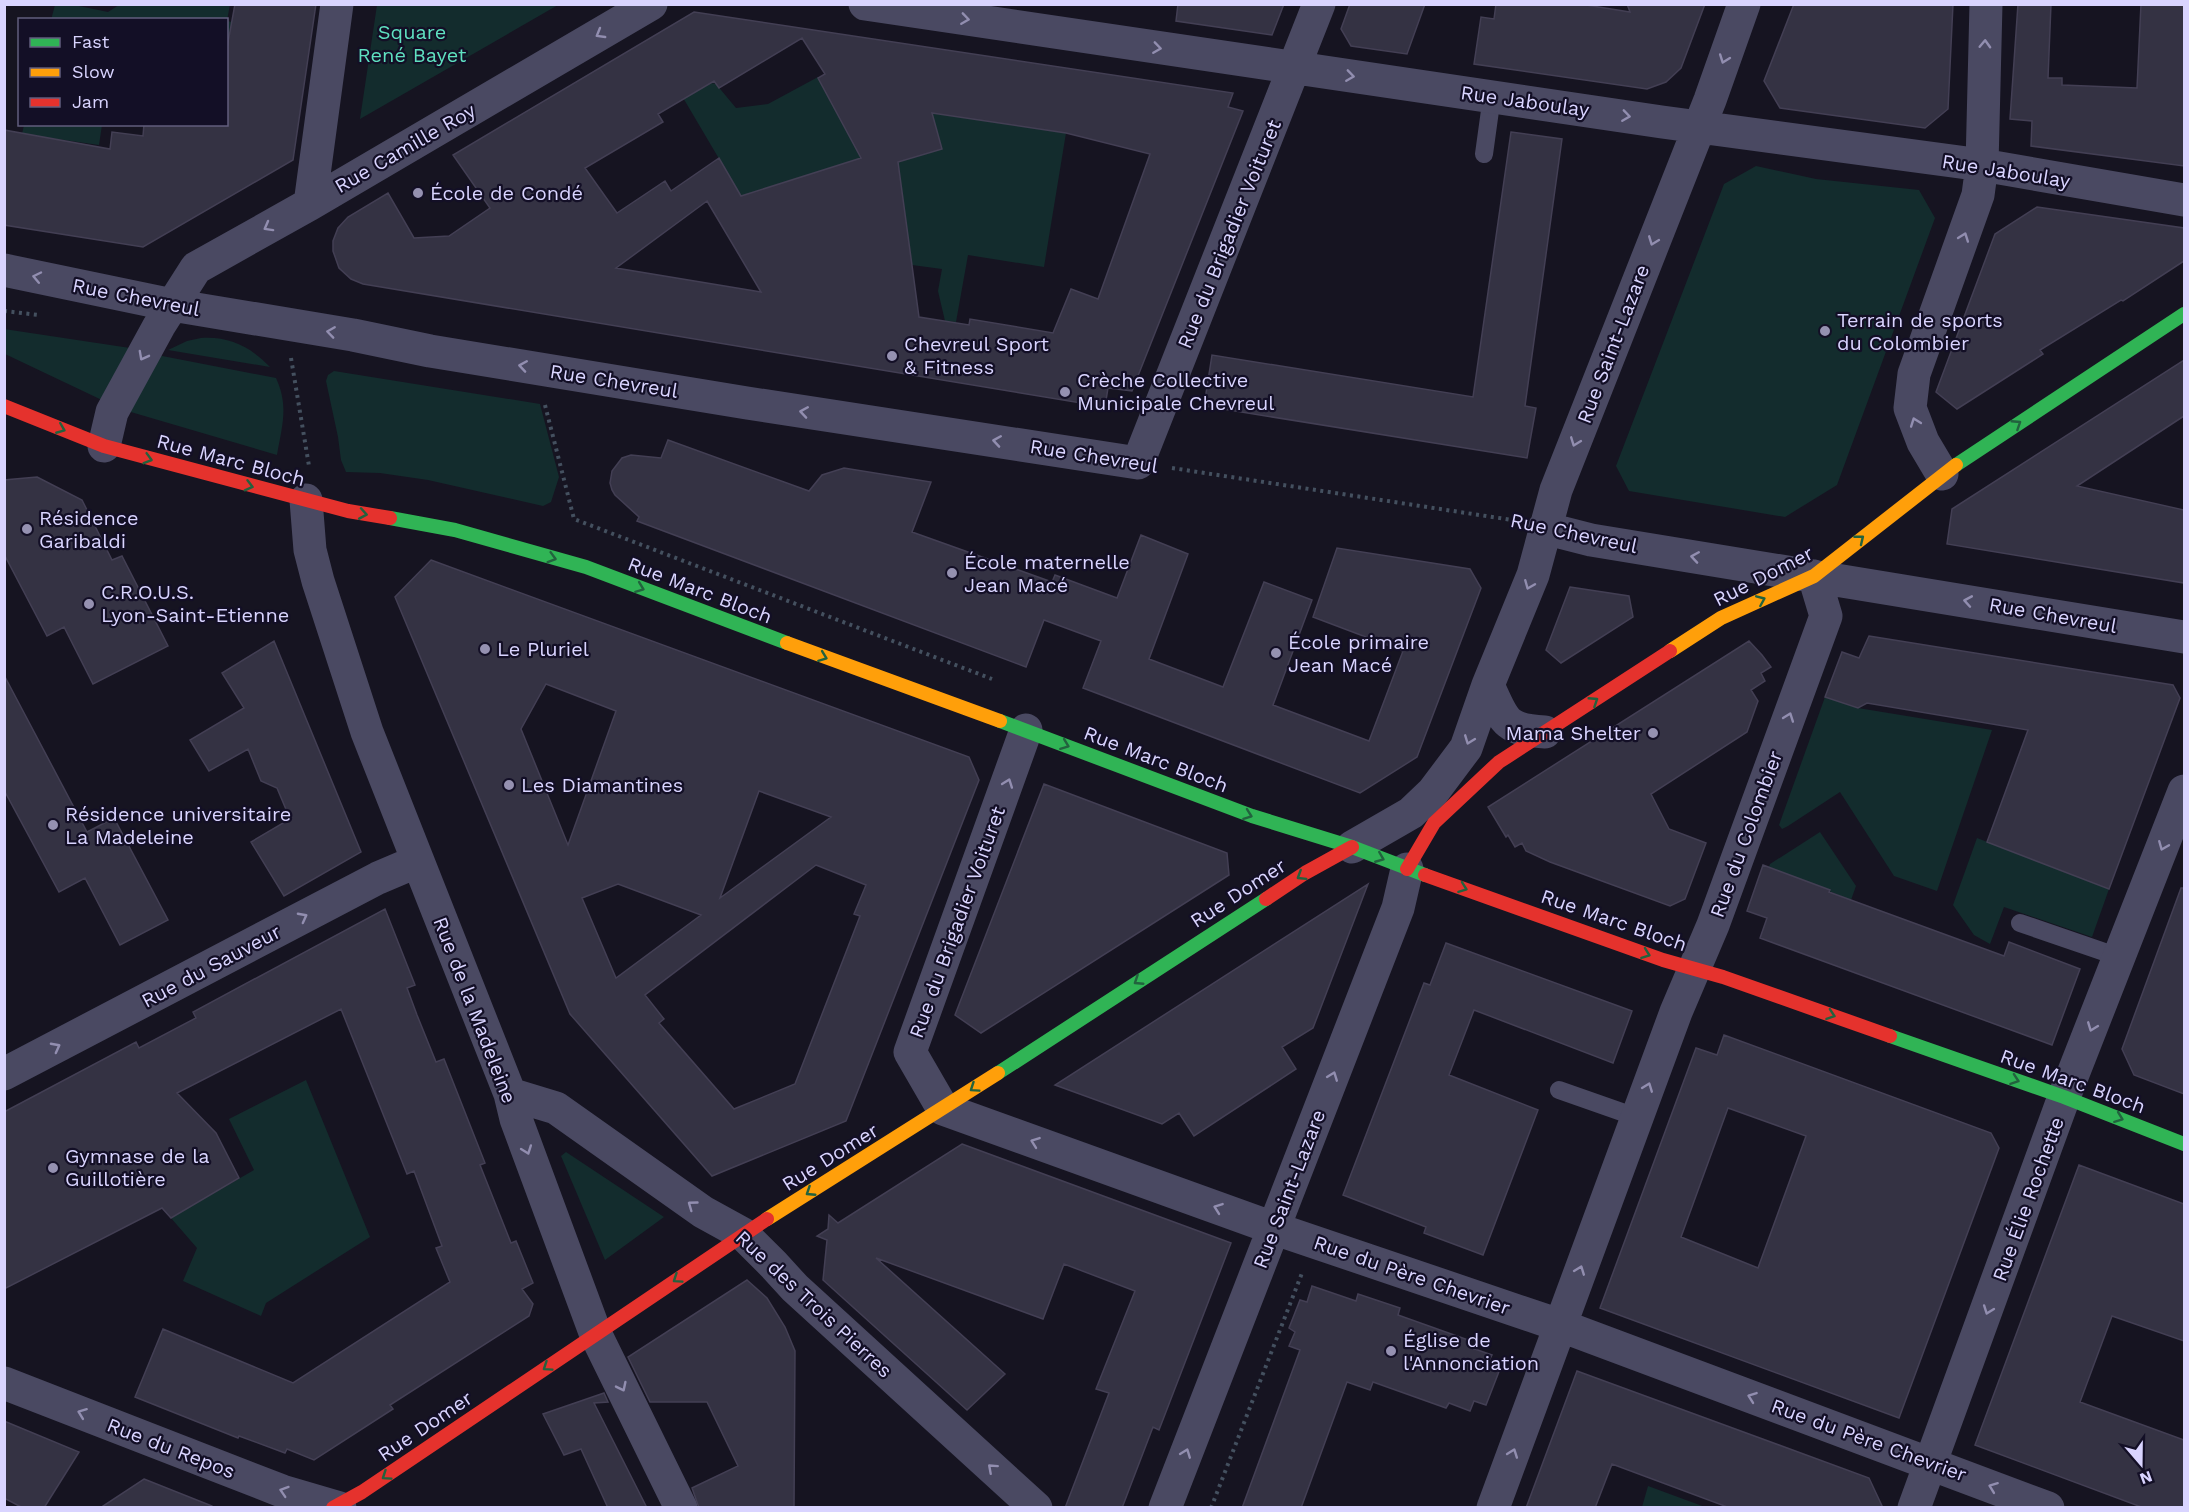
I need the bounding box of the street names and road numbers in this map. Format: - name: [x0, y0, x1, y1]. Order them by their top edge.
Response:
- street label: Rue Jaboulay: [1459, 80, 1592, 122]
- street label: Rue Camille Roy: [330, 98, 480, 198]
- street label: Rue du Brigadier Voituret: [1172, 115, 1286, 352]
- street label: Rue Jaboulay: [1940, 149, 2073, 193]
- street label: Rue Saint-Lazare: [1572, 261, 1654, 427]
- street label: Rue Chevreul: [70, 273, 202, 321]
- street label: Rue Chevreul: [548, 359, 680, 403]
- street label: Rue Marc Bloch: [154, 429, 308, 491]
- street label: Rue Chevreul: [1028, 434, 1160, 478]
- street label: Rue Chevreul: [1508, 508, 1640, 558]
- street label: Rue Domer: [1709, 541, 1817, 611]
- street label: Rue Marc Bloch: [624, 551, 776, 629]
- street label: Rue Chevreul: [1987, 592, 2119, 638]
- street label: Rue Marc Bloch: [1080, 720, 1232, 798]
- street label: Rue du Colombier: [1705, 747, 1787, 921]
- street label: Rue du Brigadier Voituret: [904, 802, 1010, 1041]
- street label: Rue Domer: [1186, 853, 1290, 933]
- street label: Rue Marc Bloch: [1538, 884, 1690, 956]
- street label: Rue de la Madeleine: [428, 913, 522, 1107]
- street label: Rue du Sauveur: [137, 919, 285, 1013]
- street label: Rue Marc Bloch: [1997, 1044, 2149, 1118]
- street label: Rue Saint-Lazare: [1248, 1106, 1330, 1272]
- street label: Rue Élie Rochette: [1987, 1114, 2069, 1284]
- street label: Rue Domer: [777, 1118, 883, 1196]
- street label: Rue des Trois Pierres: [731, 1225, 897, 1383]
- street label: Rue du Père Chevrier: [1311, 1230, 1513, 1320]
- street label: Rue Domer: [373, 1386, 477, 1466]
- street label: Rue du Père Chevrier: [1768, 1393, 1970, 1487]
- street label: Rue du Repos: [104, 1413, 238, 1483]

